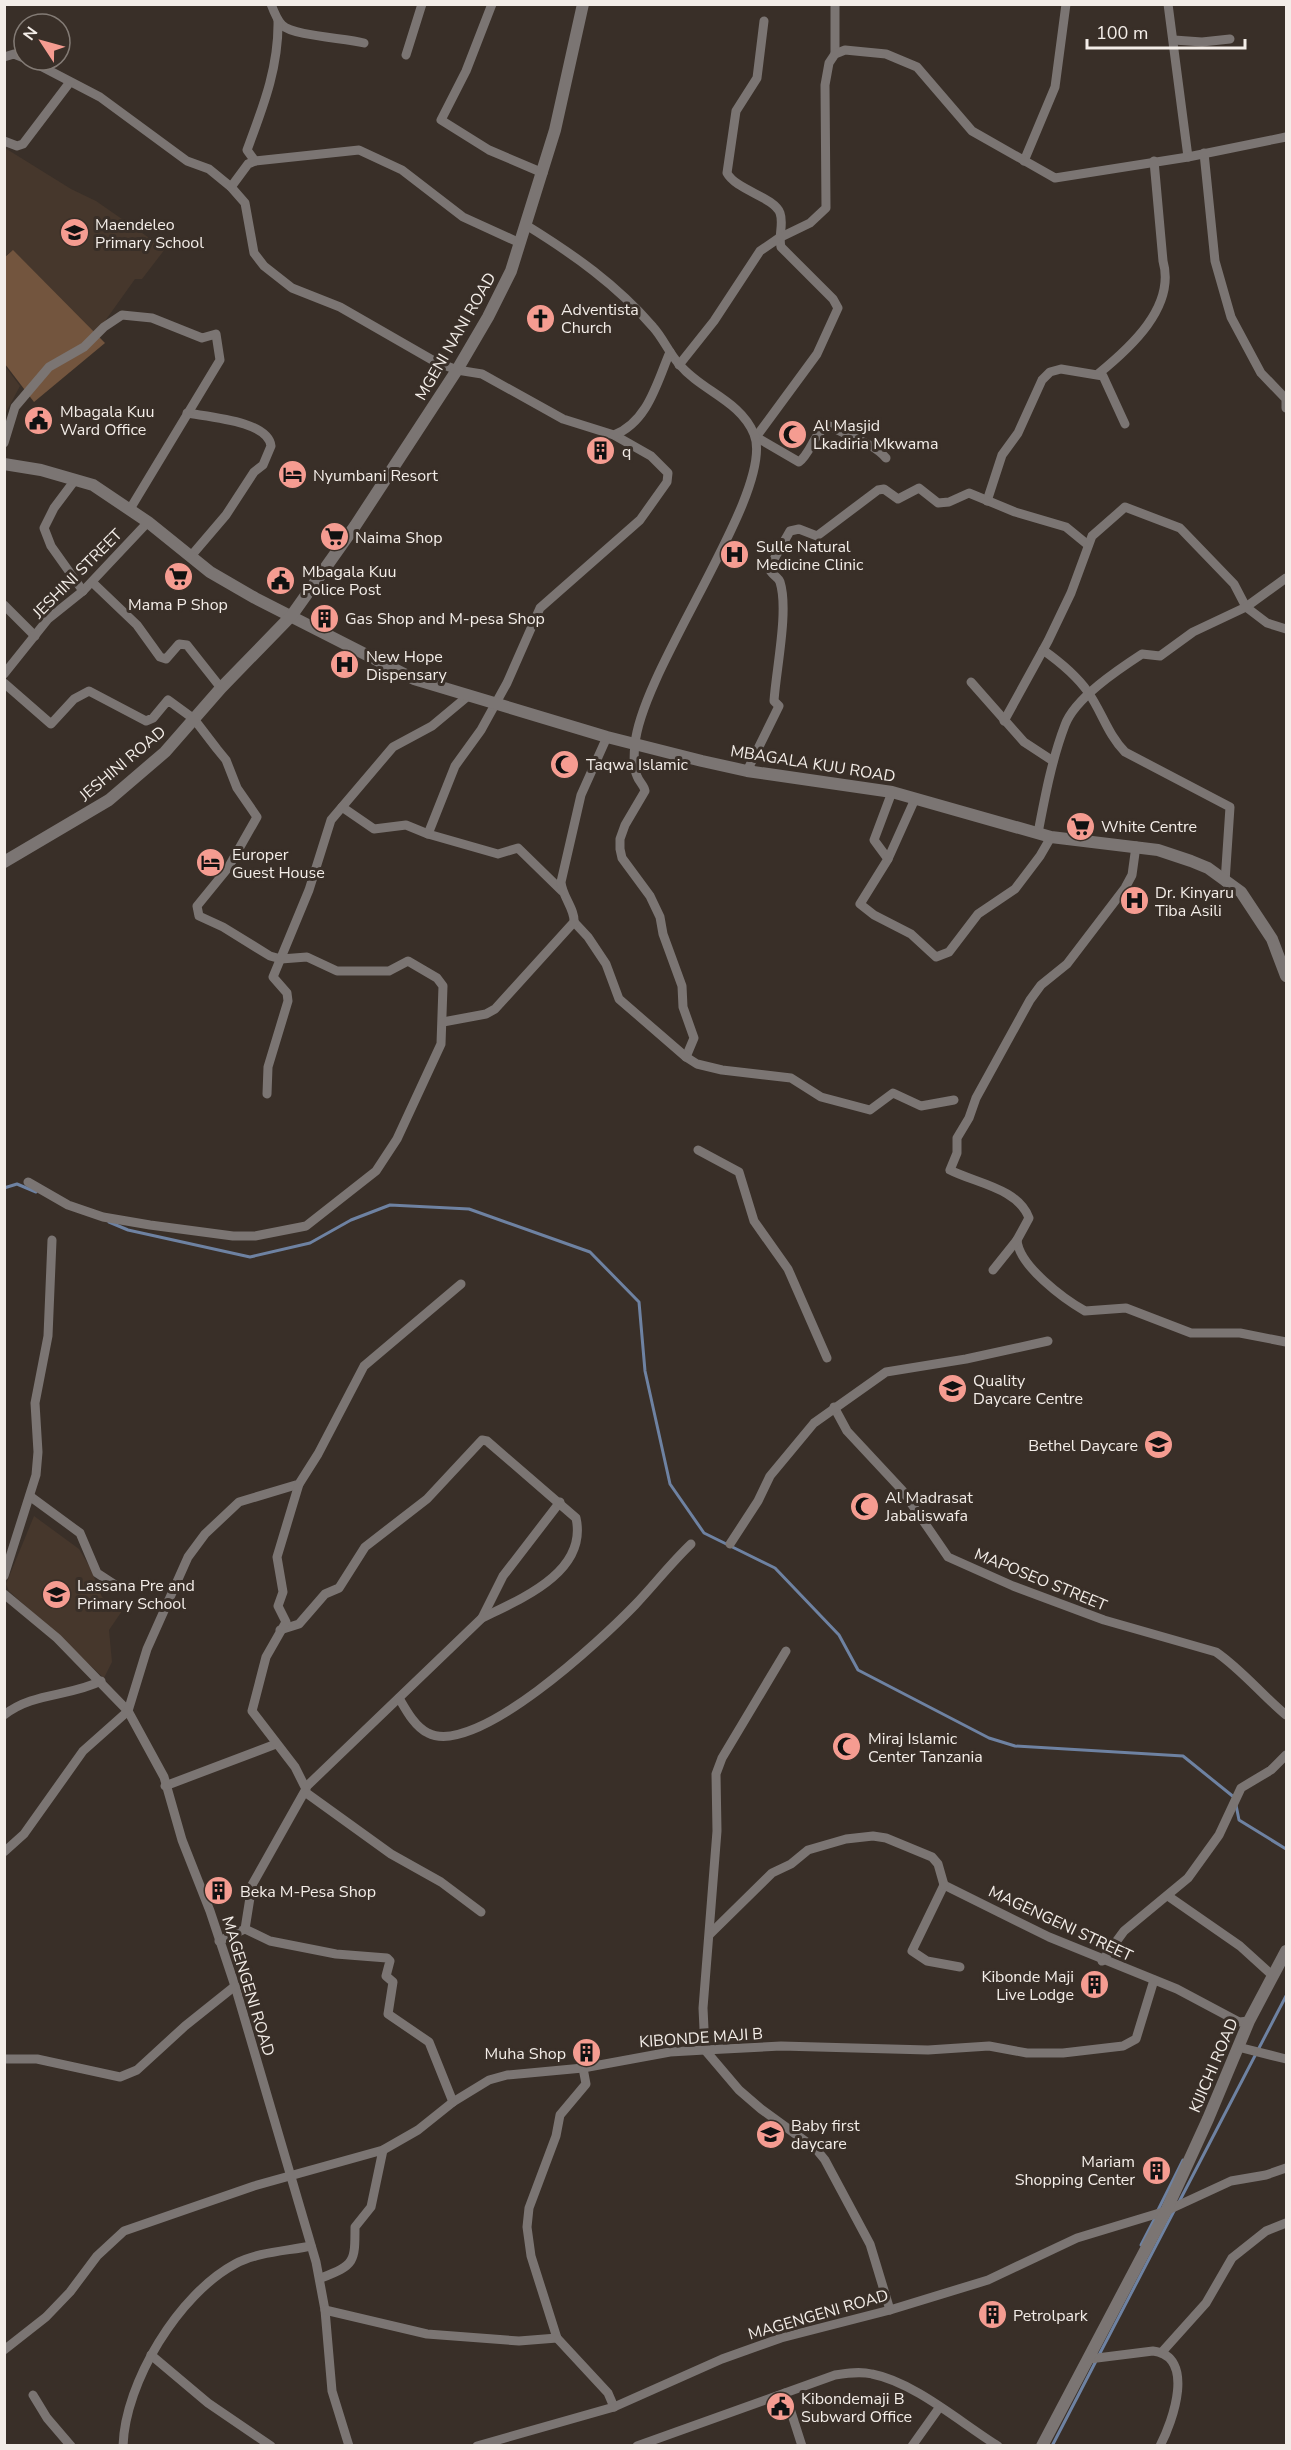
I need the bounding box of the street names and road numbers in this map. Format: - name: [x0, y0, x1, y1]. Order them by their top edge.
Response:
- street label: MGENI NANI ROAD: [410, 268, 502, 405]
- street label: JESHINI STREET: [27, 524, 128, 624]
- street label: JESHINI ROAD: [74, 721, 171, 807]
- street label: MBAGALA KUU ROAD: [729, 740, 897, 788]
- street label: MAPOSEO STREET: [971, 1543, 1111, 1617]
- street label: MAGENGENI STREET: [985, 1881, 1137, 1967]
- street label: MAGENGENI ROAD: [216, 1914, 280, 2059]
- street label: KIJICHI ROAD: [1184, 2015, 1244, 2116]
- street label: KIBONDE MAJI B: [638, 2023, 764, 2053]
- street label: MAGENGENI ROAD: [745, 2284, 891, 2346]

